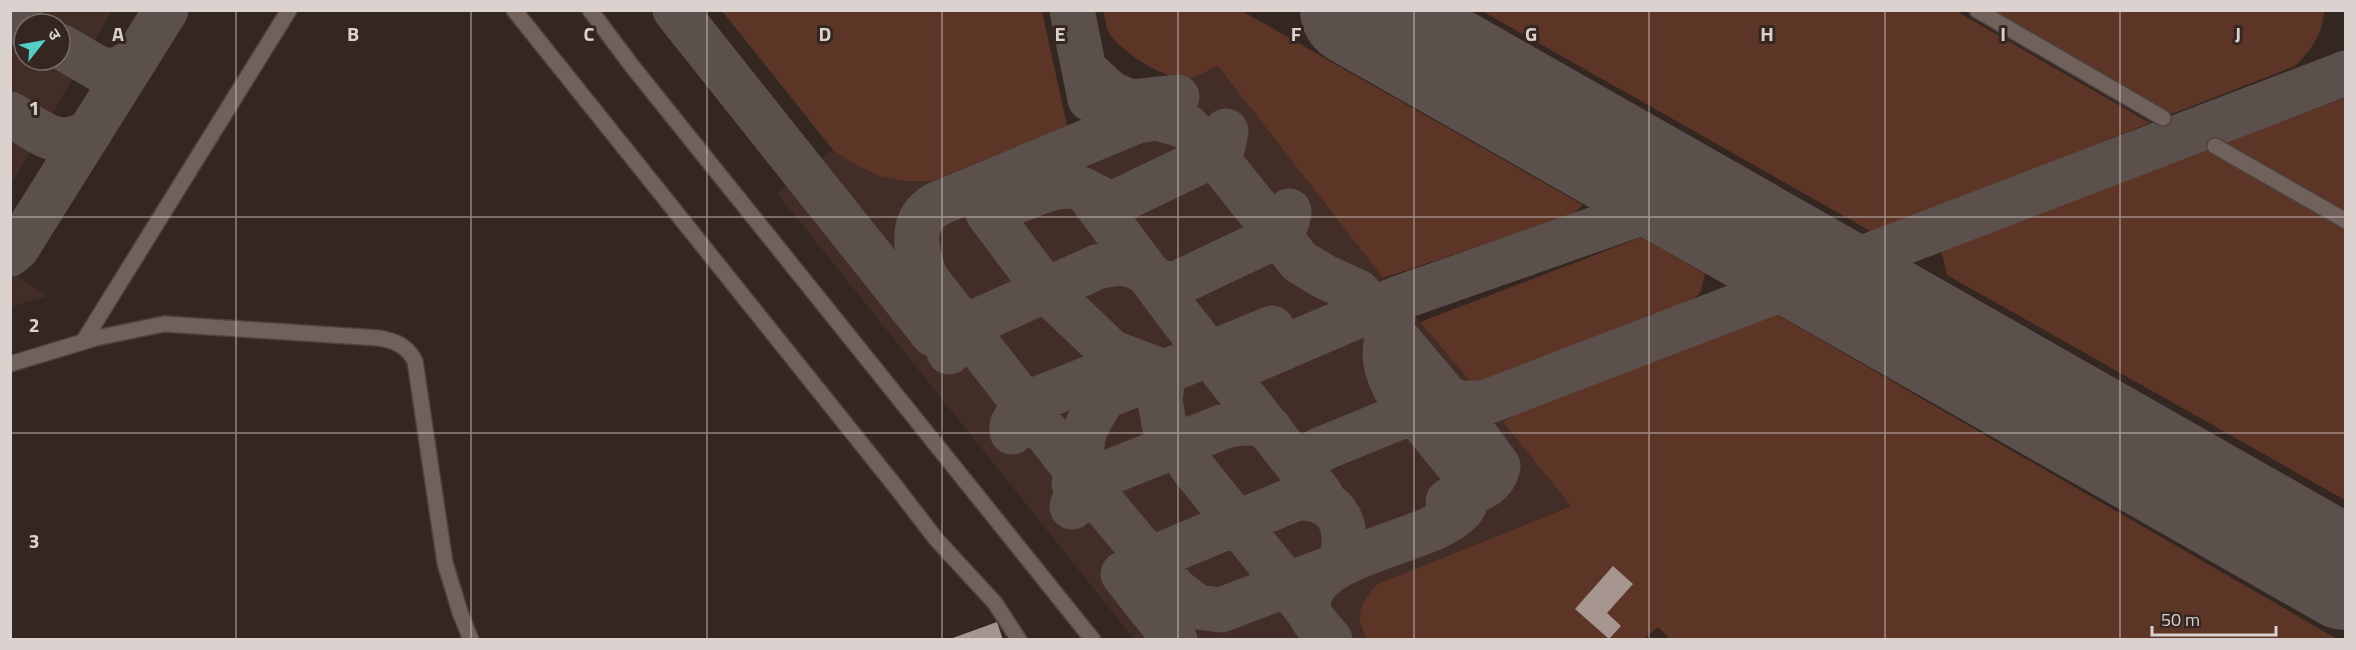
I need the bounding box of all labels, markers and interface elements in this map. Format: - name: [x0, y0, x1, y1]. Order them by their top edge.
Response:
- north arrow: [12, 12, 72, 72]
- text: A: [112, 18, 124, 49]
- text: B: [347, 18, 359, 49]
- text: C: [584, 18, 595, 49]
- text: D: [819, 18, 831, 49]
- text: E: [1054, 18, 1066, 49]
- text: F: [1291, 18, 1302, 49]
- text: G: [1525, 18, 1537, 49]
- text: H: [1760, 18, 1774, 49]
- text: I: [2000, 18, 2006, 49]
- text: J: [2235, 18, 2241, 49]
- text: उ: [42, 24, 68, 45]
- text: 1: [28, 92, 40, 123]
- text: 2: [28, 309, 40, 340]
- text: 3: [28, 525, 40, 556]
- scale bar: [2152, 599, 2276, 637]
- text: 50 m: [2161, 606, 2200, 633]

